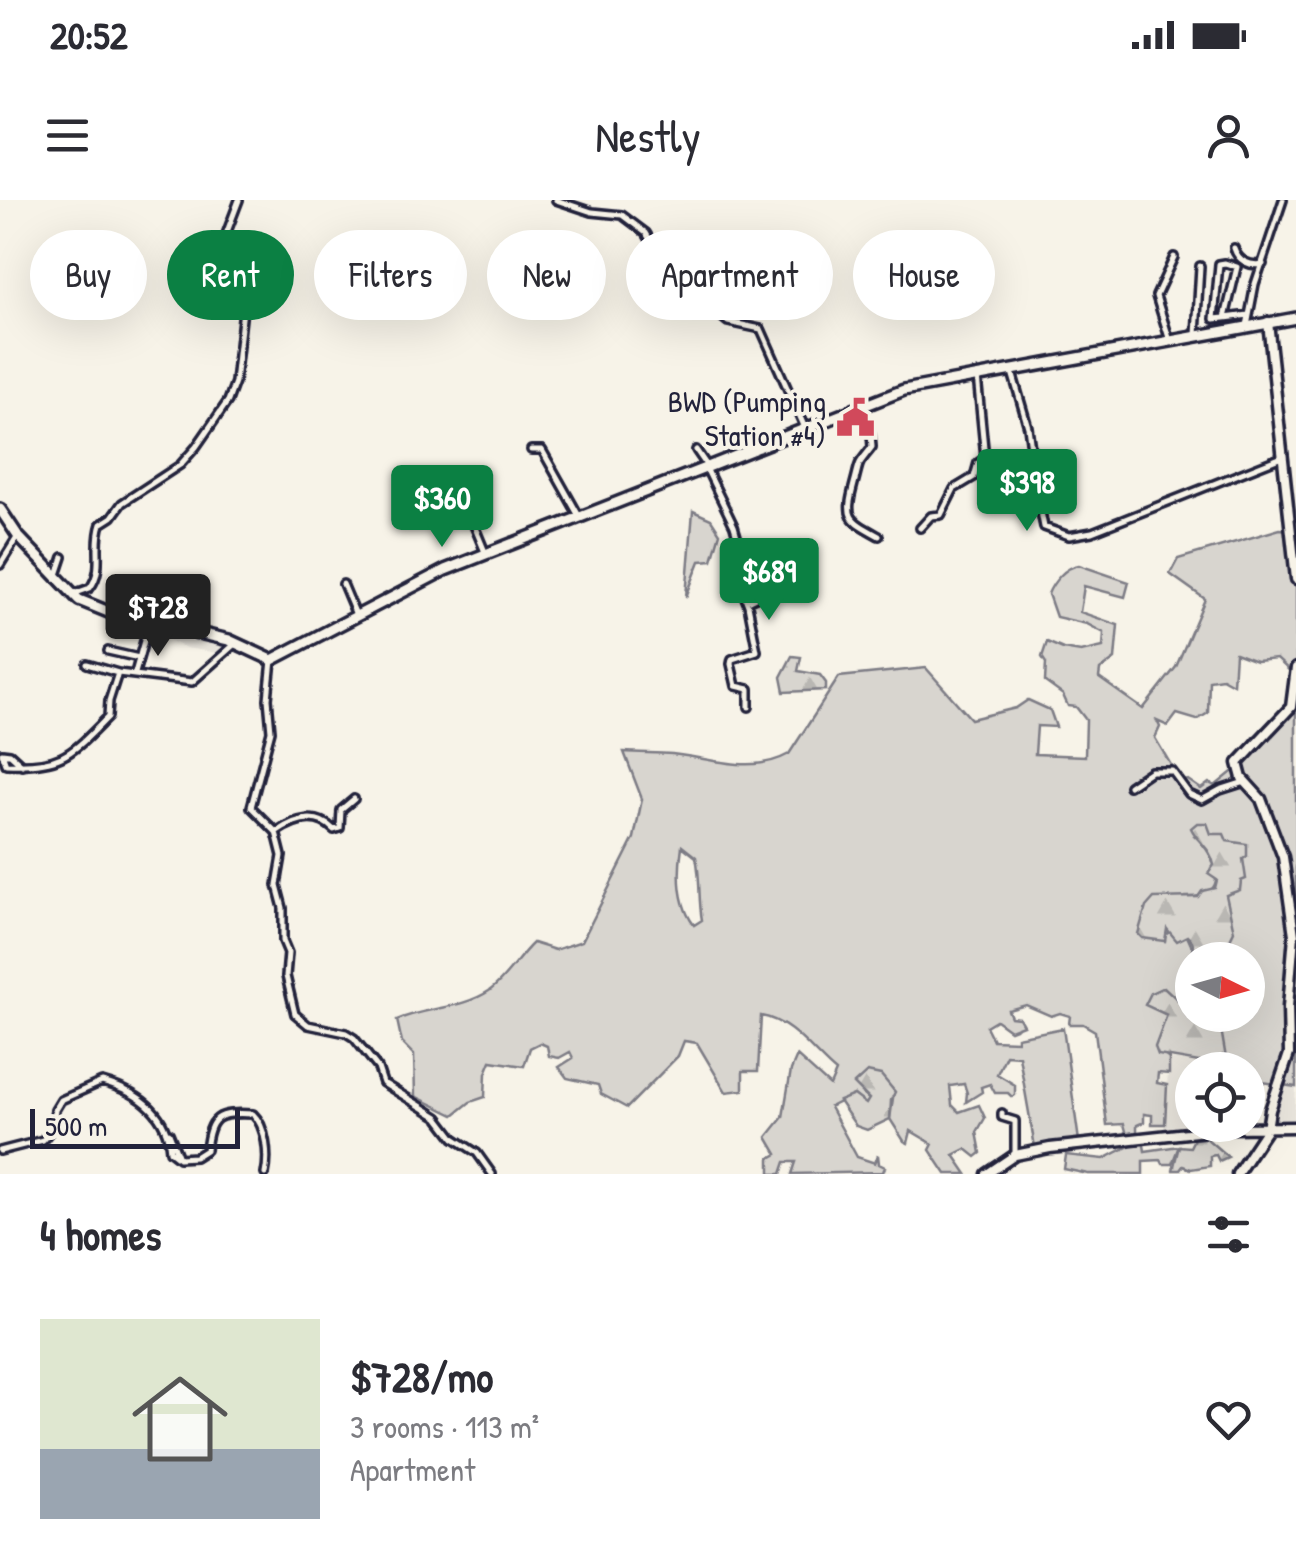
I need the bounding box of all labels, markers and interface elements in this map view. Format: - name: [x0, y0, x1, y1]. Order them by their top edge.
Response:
- text: 20:52: [50, 9, 127, 61]
- text: Nestly: [595, 105, 701, 166]
- icon: menu: [40, 108, 95, 163]
- icon: person: [1201, 108, 1256, 163]
- chip: Buy: [30, 230, 147, 320]
- chip: Rent: [167, 230, 294, 320]
- chip: Filters: [314, 230, 467, 320]
- chip: New: [487, 230, 606, 320]
- chip: Apartment: [626, 230, 833, 320]
- chip: House: [853, 230, 995, 320]
- place label: BWD (Pumping Station #4): [668, 381, 826, 455]
- public building icon: BWD (Pumping Station #4): [835, 397, 877, 439]
- pin: $398: [968, 449, 1086, 534]
- text: $398: [999, 460, 1055, 503]
- pin: $360: [383, 465, 501, 550]
- text: $360: [413, 476, 471, 519]
- pin: $689: [710, 538, 828, 623]
- text: $689: [742, 549, 796, 592]
- pin: $728: [99, 574, 217, 659]
- text: $728: [128, 585, 188, 628]
- north arrow: [1175, 942, 1265, 1032]
- map controls: [1175, 942, 1265, 1142]
- button: locate: [1175, 1052, 1265, 1142]
- scale bar: [30, 1104, 240, 1148]
- text: 500 m: [45, 1107, 107, 1145]
- text: 4 homes: [40, 1206, 161, 1263]
- icon: filters: [1201, 1207, 1256, 1262]
- text: $728/mo: [350, 1348, 493, 1405]
- icon: home: [120, 1359, 240, 1479]
- icon: heart: [1201, 1392, 1256, 1447]
- text: 3 rooms · 113 m²: [350, 1405, 539, 1448]
- text: Apartment: [350, 1448, 475, 1491]

